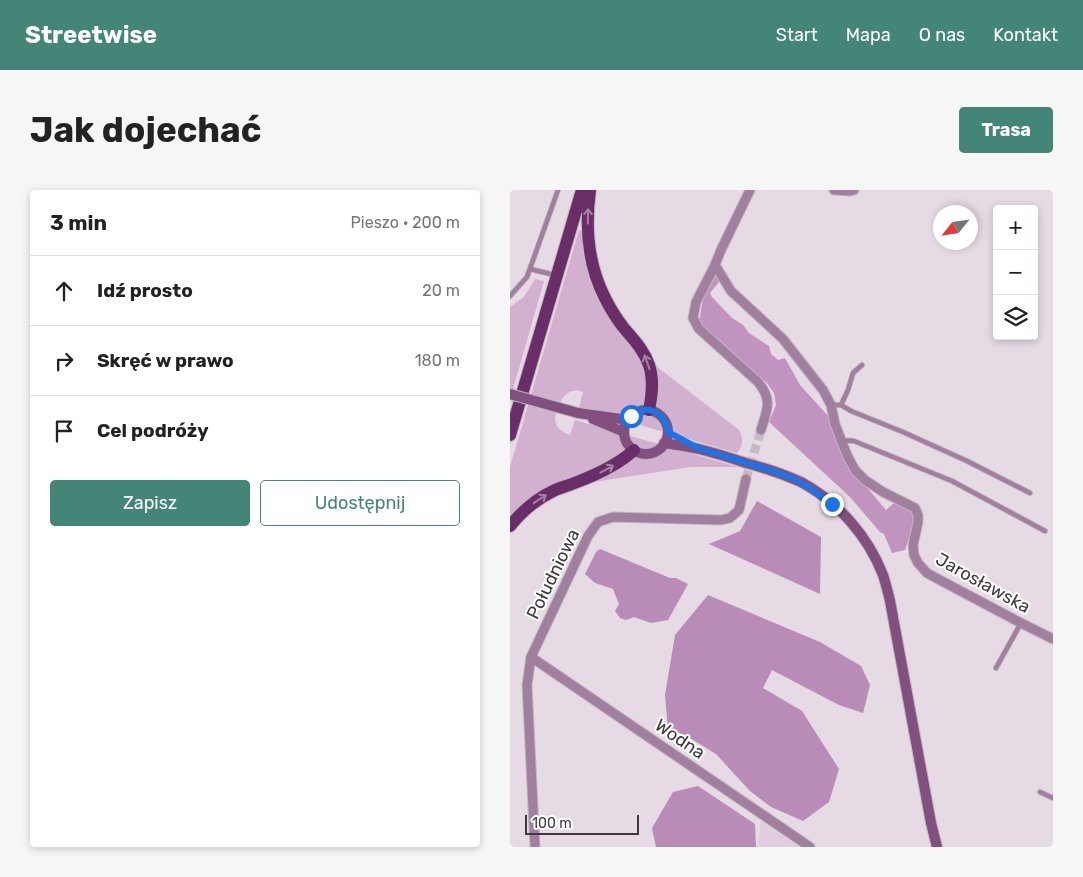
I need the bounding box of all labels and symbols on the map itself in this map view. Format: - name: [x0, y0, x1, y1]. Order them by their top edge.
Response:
- north arrow: [933, 205, 978, 250]
- one-way arrow: [583, 208, 592, 224]
- one-way arrow: [642, 355, 652, 371]
- route start: [620, 405, 643, 428]
- one-way arrow: [599, 464, 614, 474]
- route end: [821, 493, 844, 516]
- one-way arrow: [533, 494, 547, 505]
- street label: Południowa: [522, 525, 584, 623]
- street label: Jarosławska: [932, 548, 1034, 618]
- street label: Wodna: [651, 714, 709, 764]
- scale bar: [525, 812, 639, 835]

